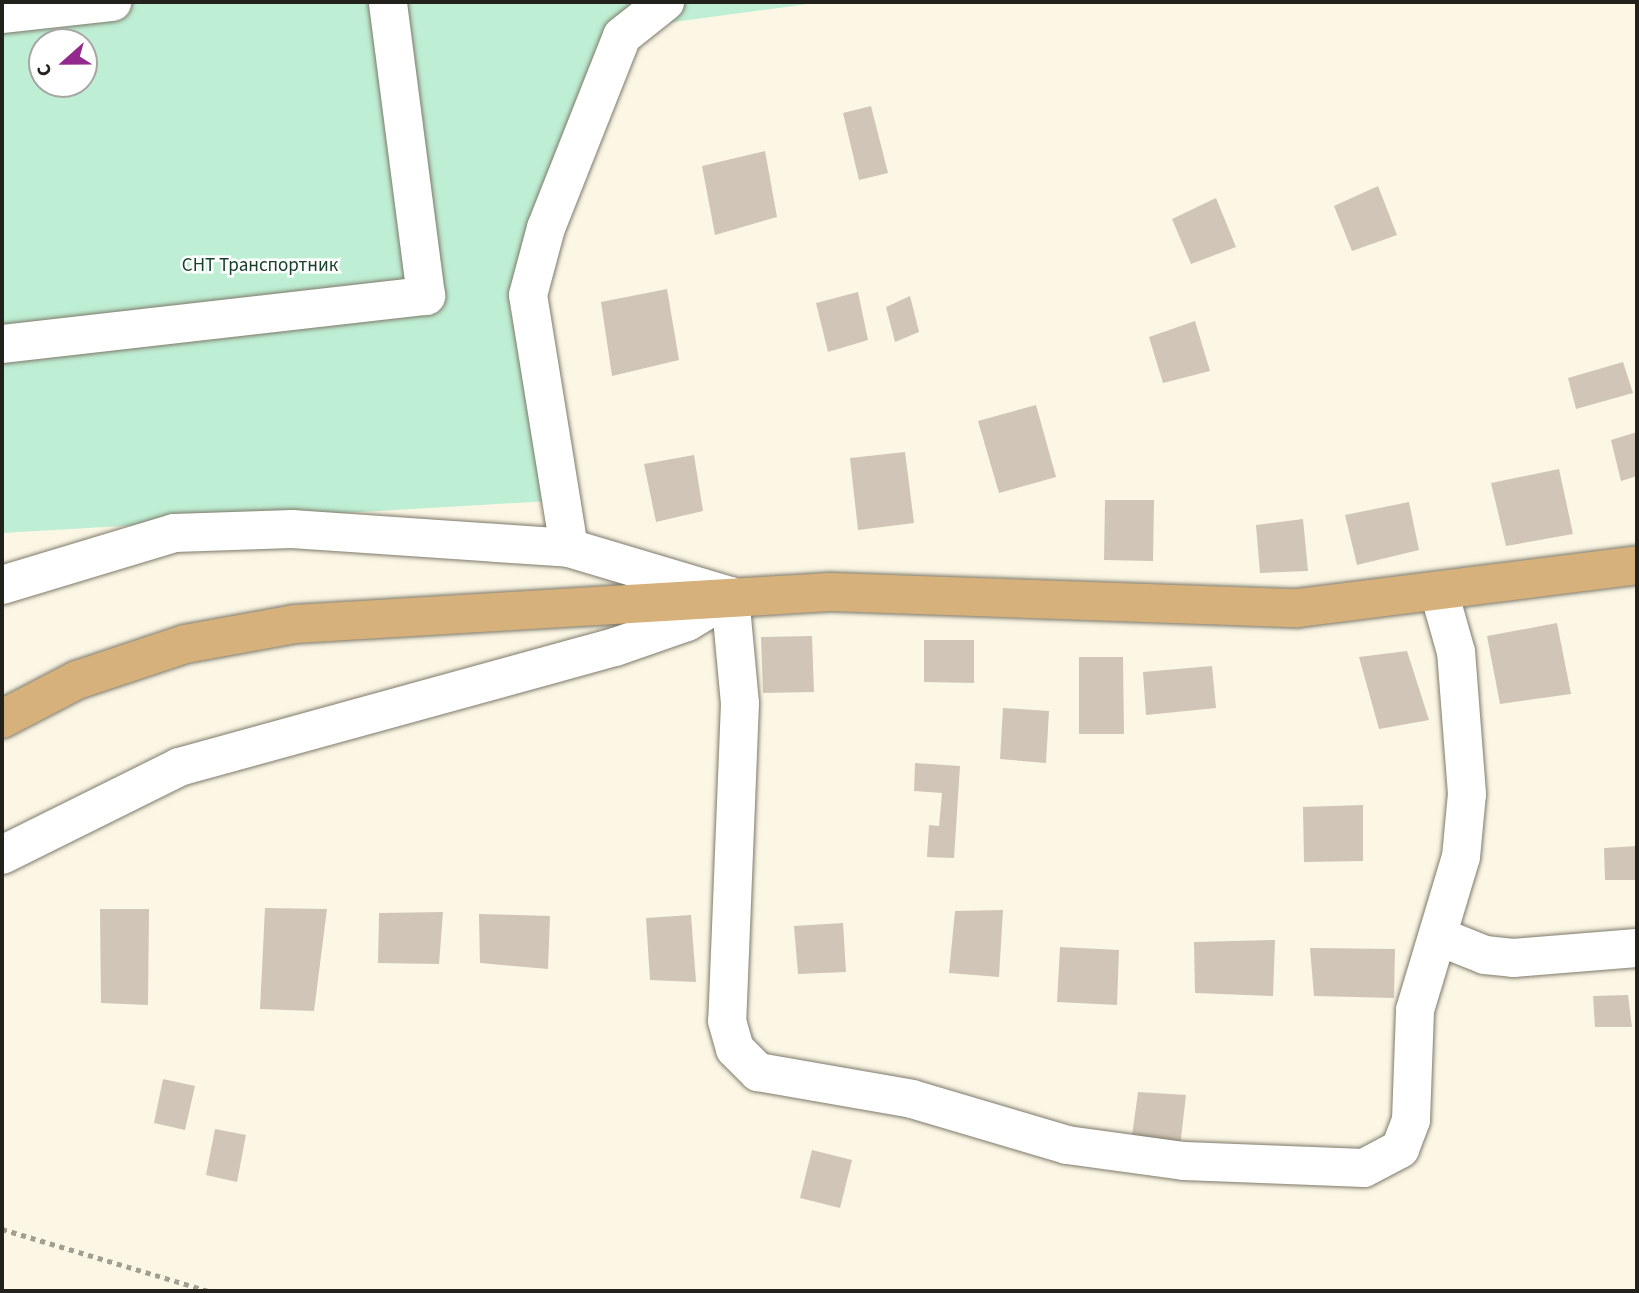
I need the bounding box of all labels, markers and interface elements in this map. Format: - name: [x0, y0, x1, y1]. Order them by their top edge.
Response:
- north arrow: [28, 28, 98, 98]
- text: С: [30, 60, 59, 80]
- park label: СНТ Транспортник: [182, 255, 338, 277]

